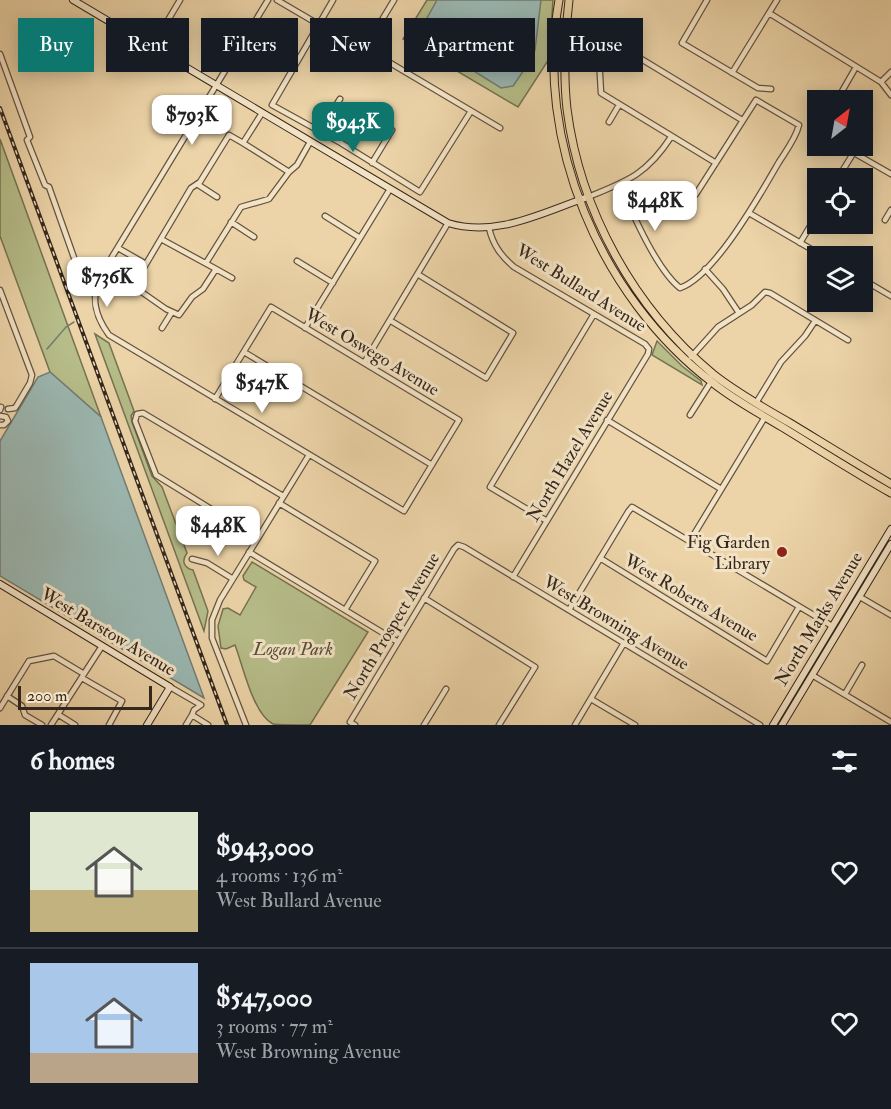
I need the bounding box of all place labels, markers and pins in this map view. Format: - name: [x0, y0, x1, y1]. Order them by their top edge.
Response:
- pin: $793K: [150, 95, 234, 146]
- pin: $943K: [311, 102, 395, 153]
- pin: $448K: [613, 181, 697, 232]
- pin: $736K: [65, 257, 149, 308]
- pin: $547K: [220, 363, 304, 414]
- pin: $448K: [176, 506, 260, 557]
- place label: Fig Garden Library: [687, 531, 771, 575]
- marker: Fig Garden Library: [775, 545, 789, 559]

